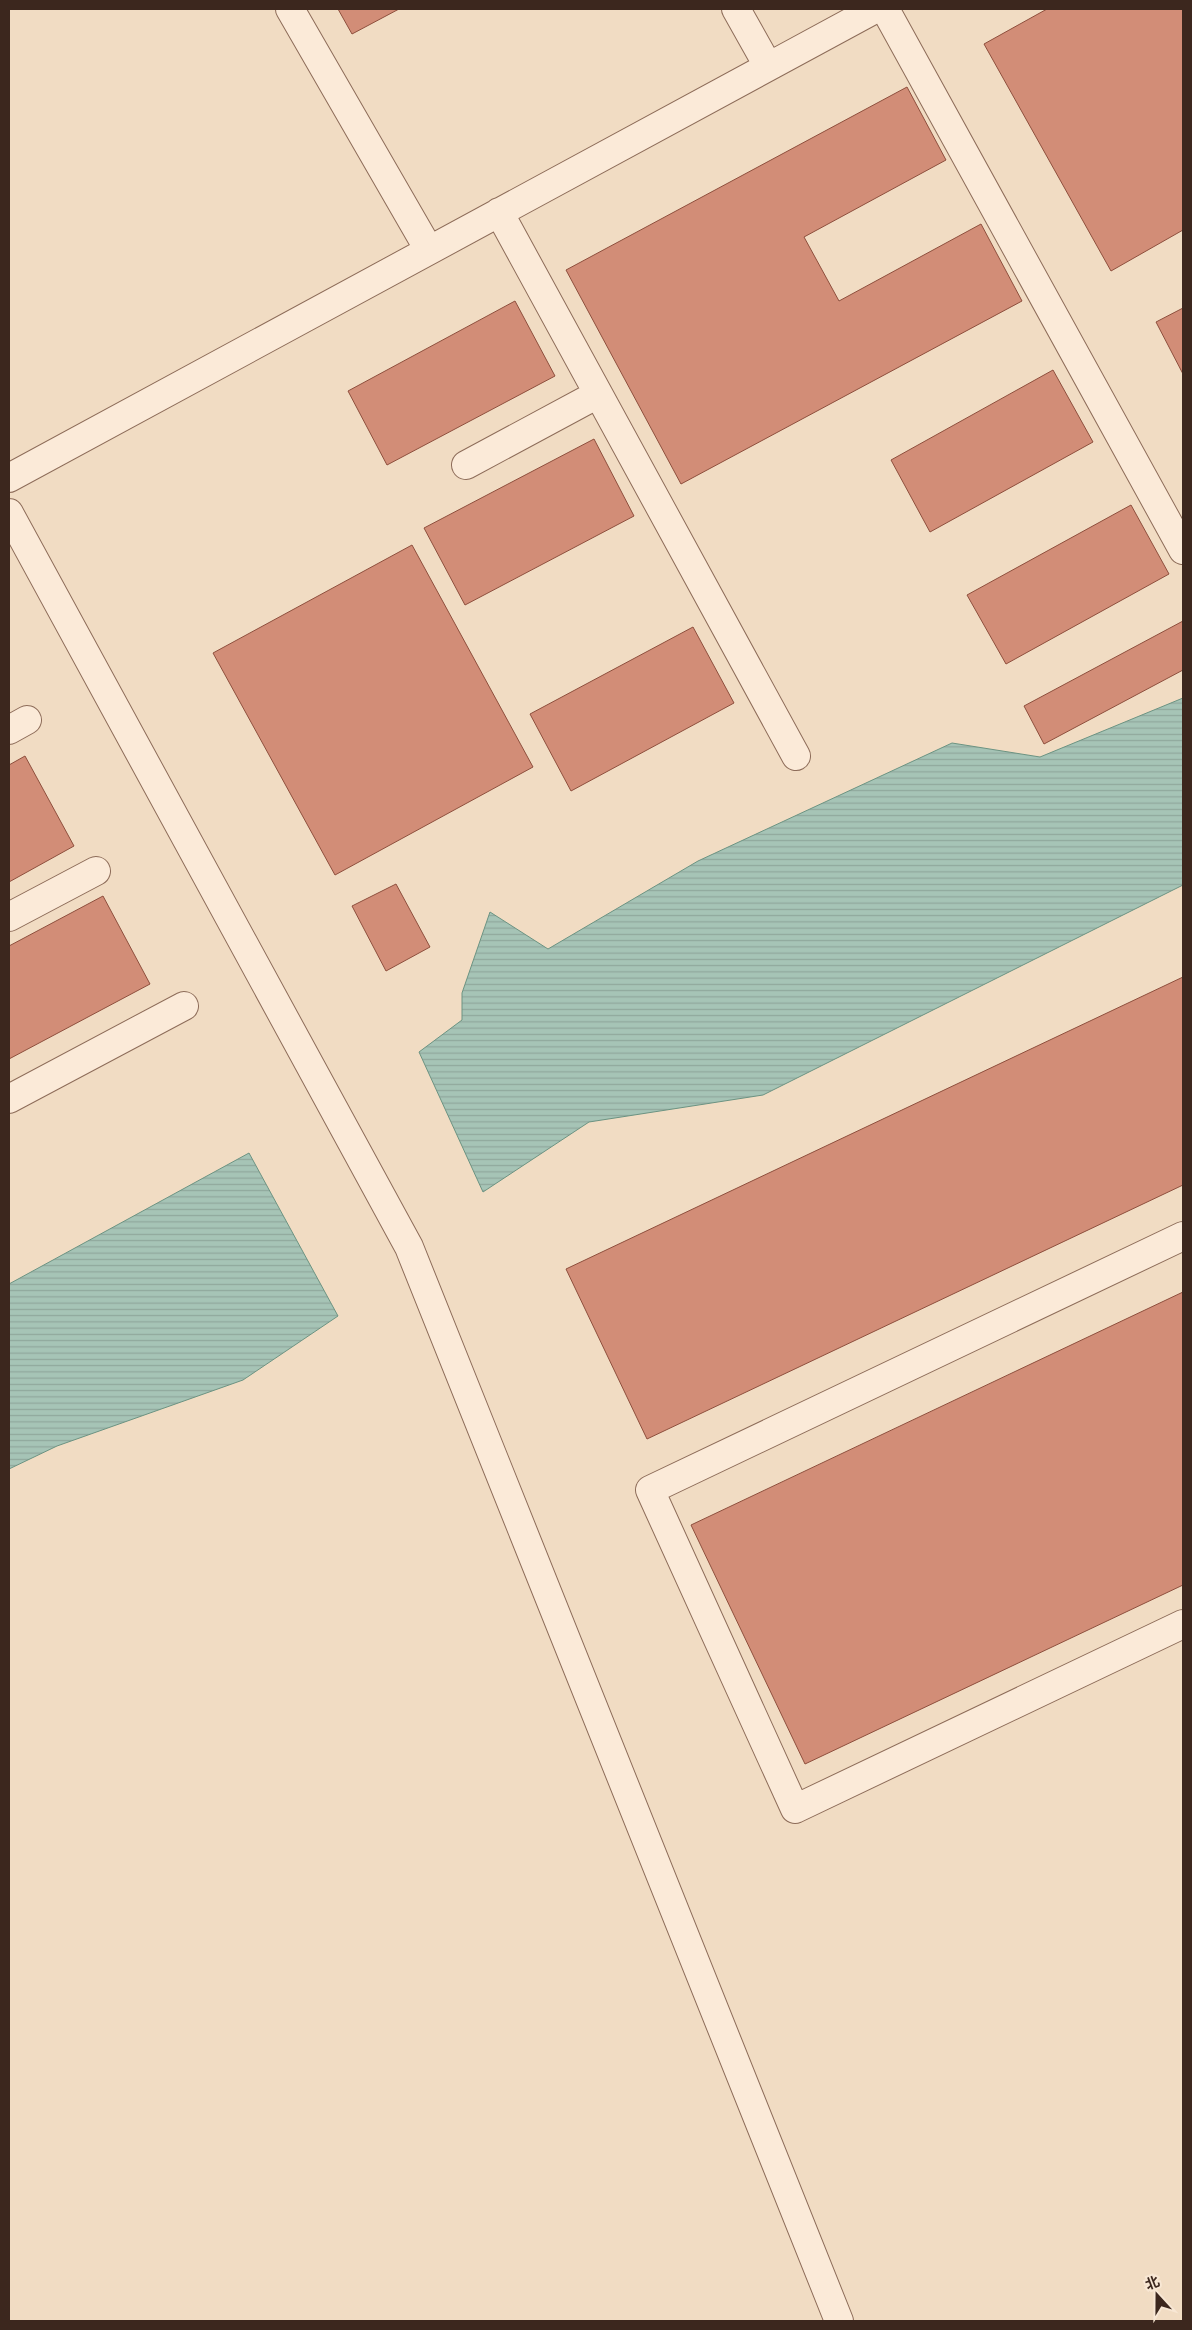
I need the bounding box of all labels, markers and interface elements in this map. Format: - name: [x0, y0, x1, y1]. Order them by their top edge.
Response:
- north arrow: [1132, 2270, 1182, 2320]
- text: 北: [1142, 2271, 1162, 2295]

